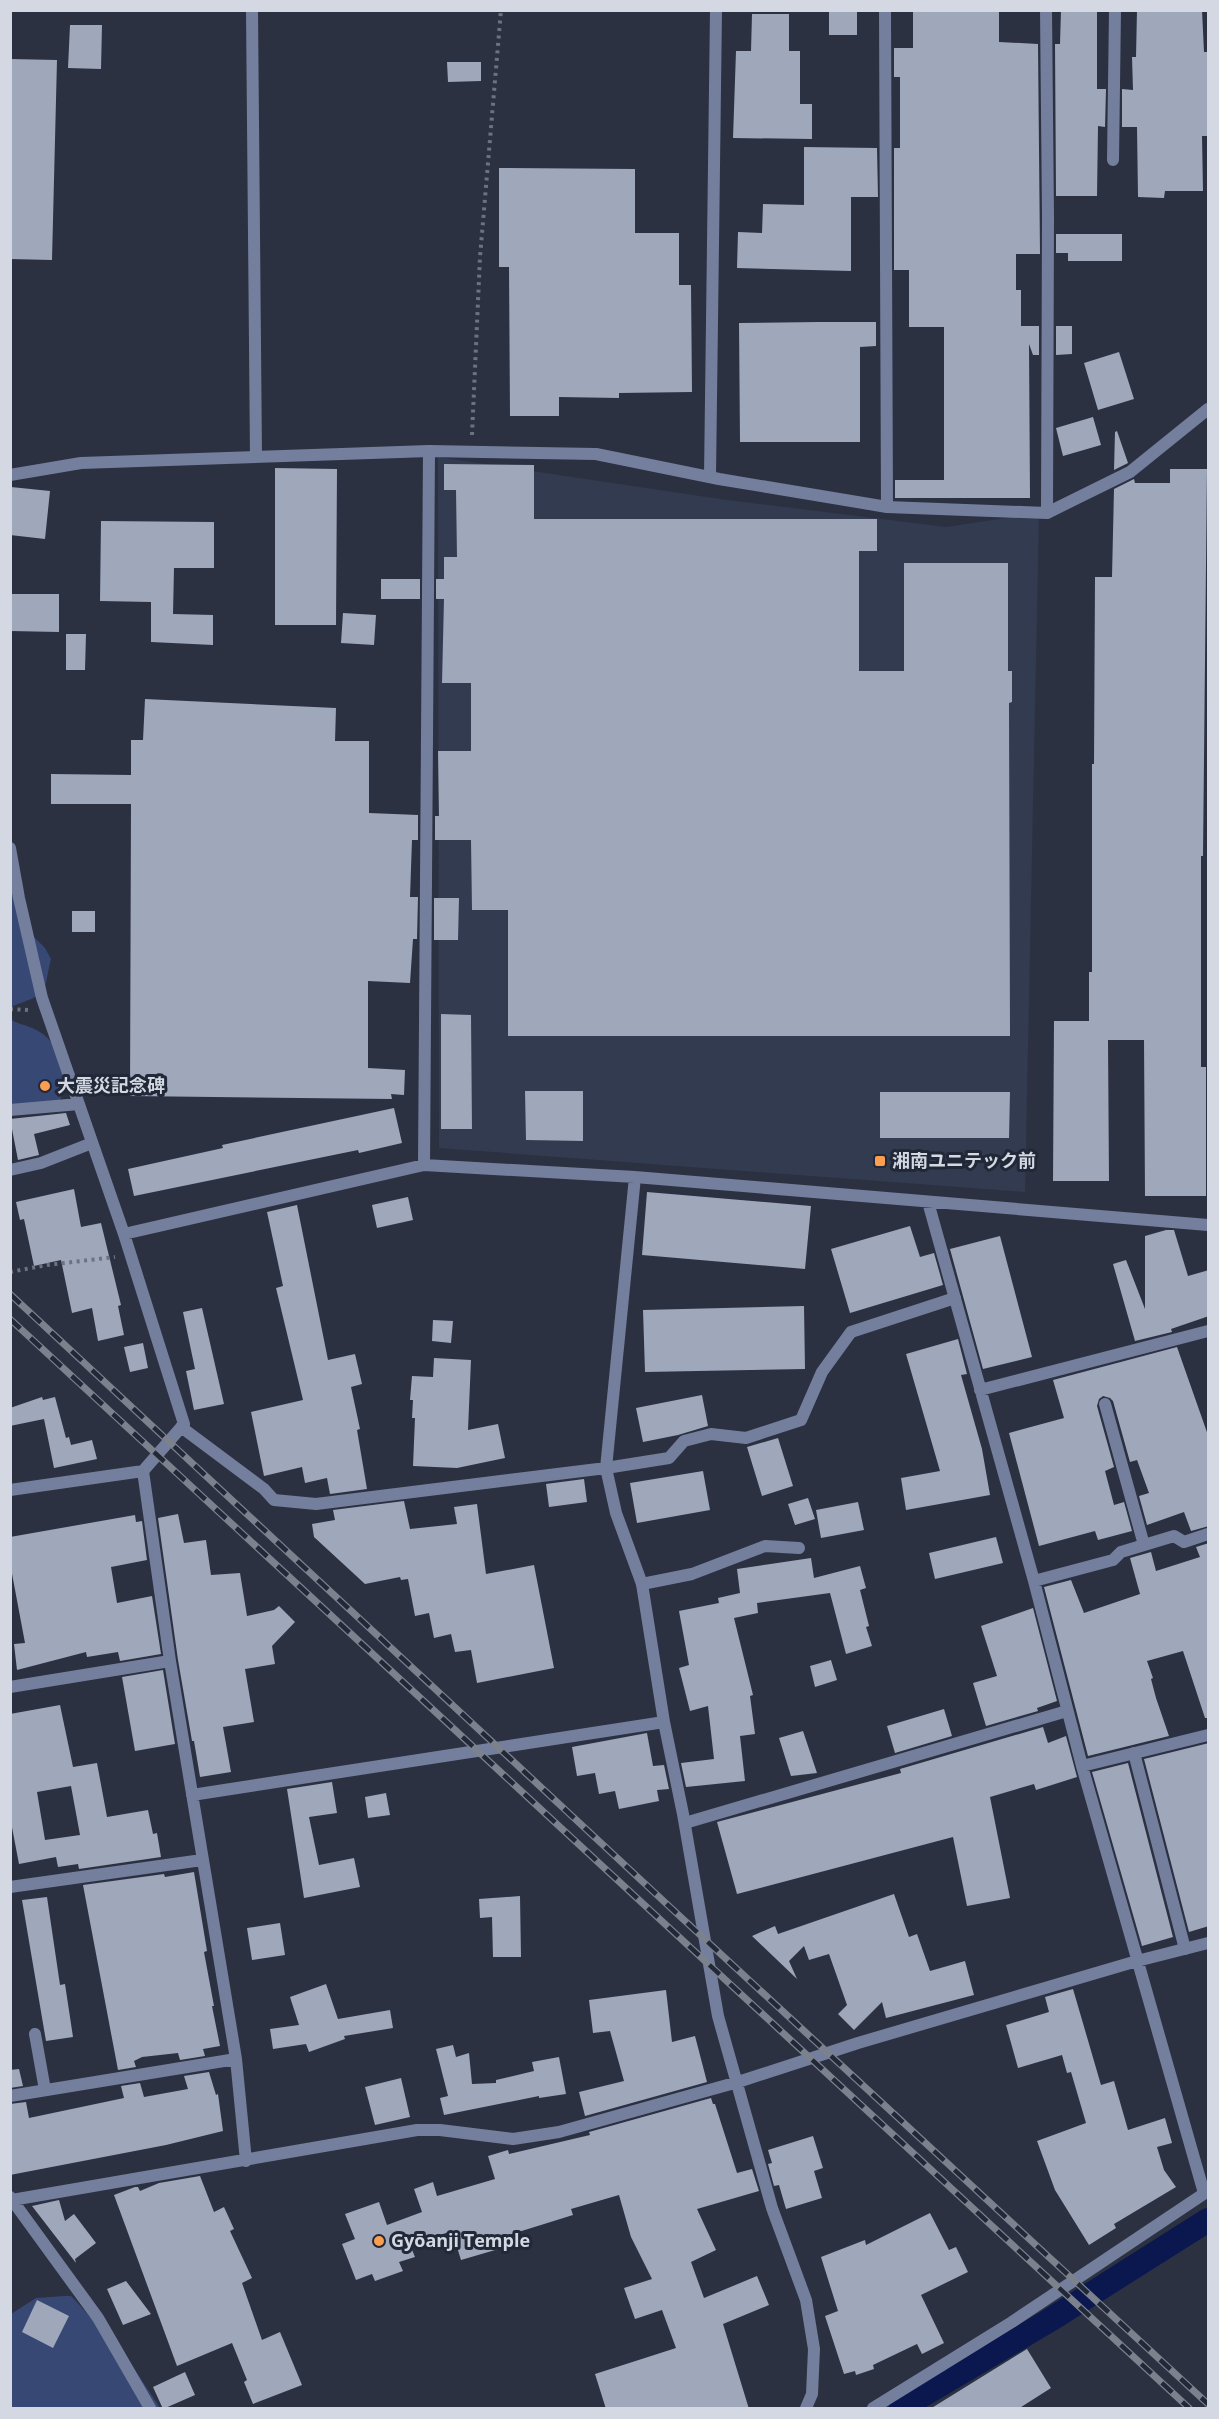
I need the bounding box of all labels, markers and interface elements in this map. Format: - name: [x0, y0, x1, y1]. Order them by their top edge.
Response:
- place label: 大震災記念碑: [57, 1073, 165, 1097]
- marker: 大震災記念碑: [38, 1079, 52, 1093]
- place label: 湘南ユニテック前: [892, 1148, 1036, 1172]
- marker: 湘南ユニテック前: [873, 1154, 887, 1168]
- place label: Gyōanji Temple: [391, 2228, 530, 2252]
- marker: Gyōanji Temple: [372, 2234, 386, 2248]

